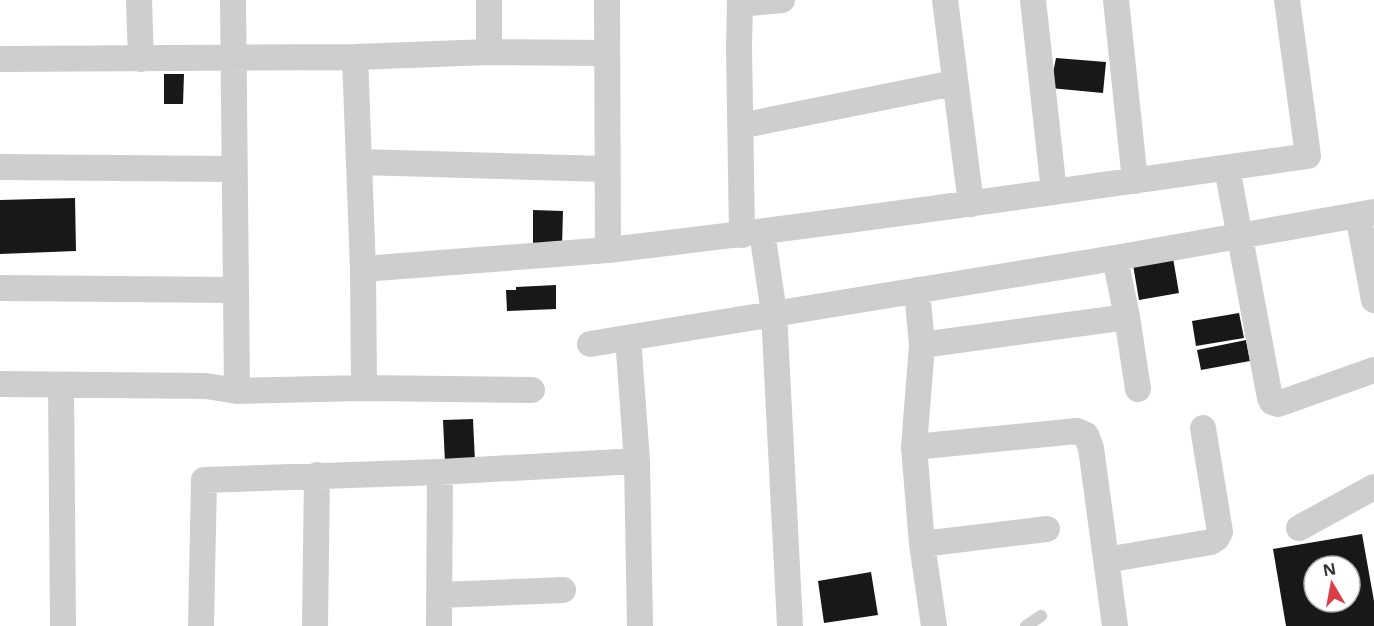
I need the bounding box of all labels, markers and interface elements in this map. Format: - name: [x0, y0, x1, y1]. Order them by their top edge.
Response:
- north arrow: [1302, 554, 1362, 614]
- text: N: [1321, 557, 1338, 581]

